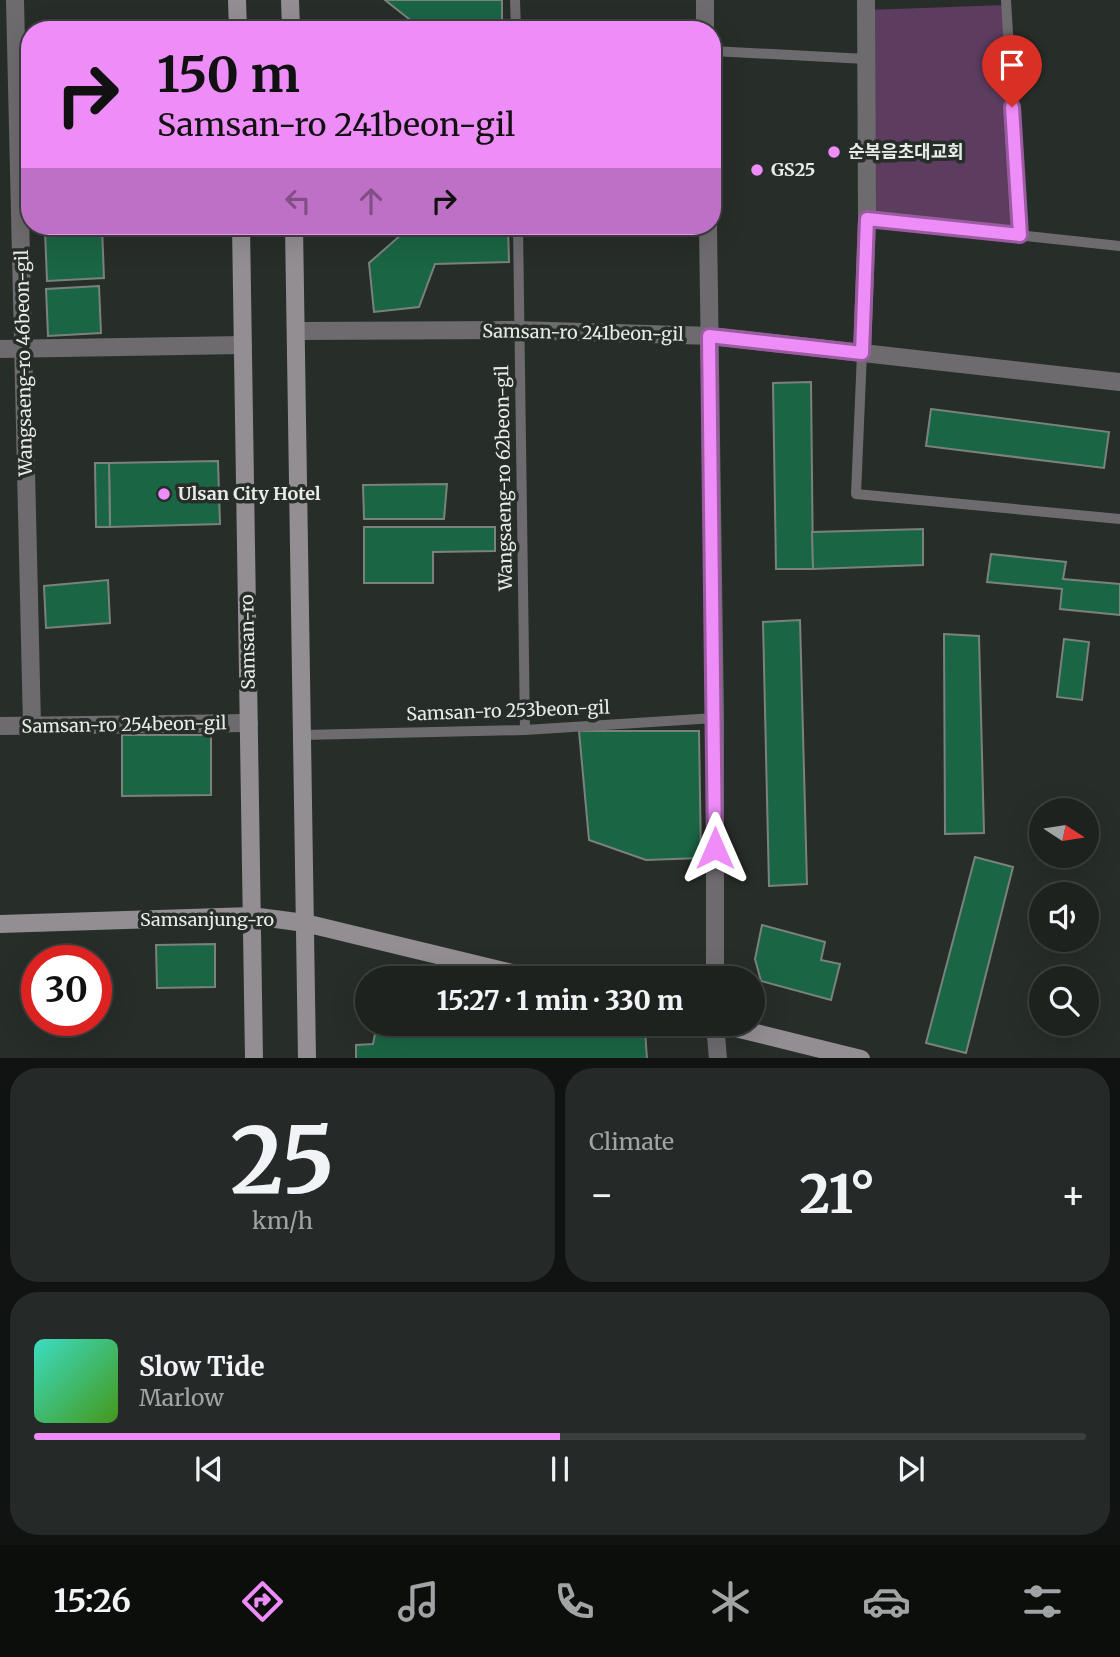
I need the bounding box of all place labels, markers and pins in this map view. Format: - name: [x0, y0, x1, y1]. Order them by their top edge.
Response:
- pin: [982, 35, 1042, 107]
- place label: 순복음초대교회: [848, 140, 964, 163]
- marker: 순복음초대교회: [826, 144, 842, 160]
- place label: GS25: [771, 158, 815, 181]
- marker: GS25: [749, 162, 765, 178]
- place label: Ulsan City Hotel: [178, 482, 321, 505]
- marker: Ulsan City Hotel: [156, 486, 172, 502]

